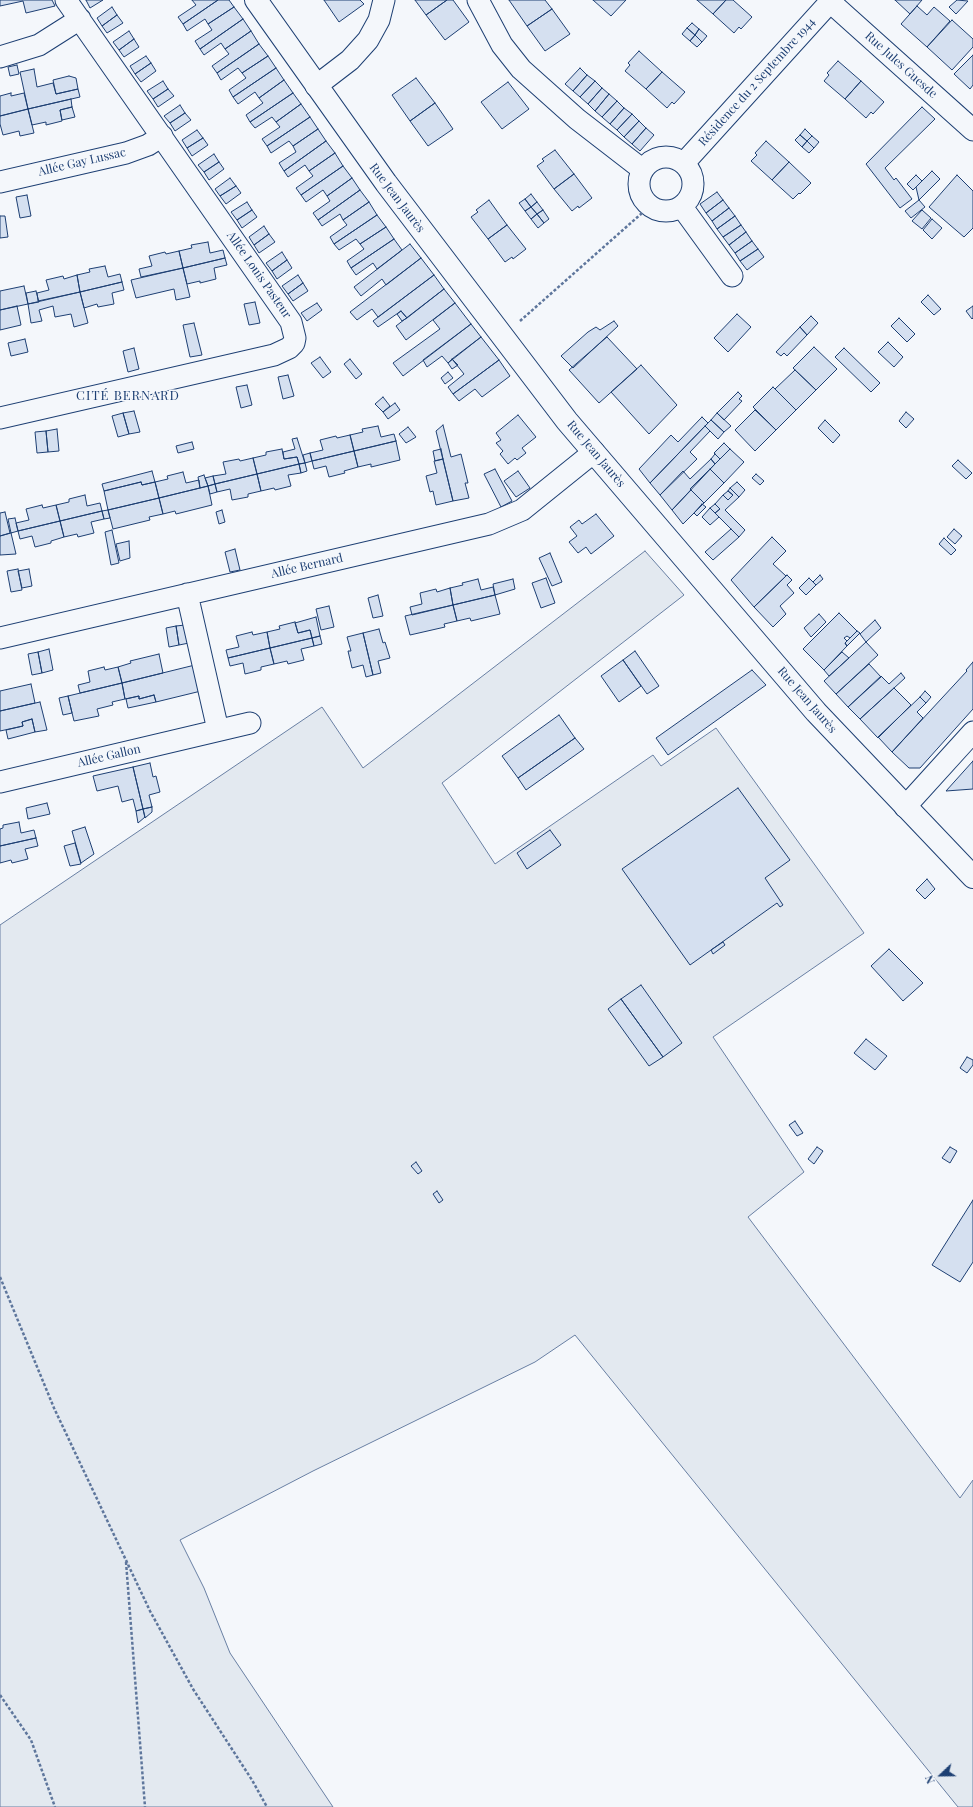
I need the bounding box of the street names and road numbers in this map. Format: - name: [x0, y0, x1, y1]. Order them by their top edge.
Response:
- street label: Résidence du 2 Septembre 1944: [696, 15, 818, 149]
- street label: Rue Jules Guesde: [862, 29, 940, 101]
- street label: Allée Gay Lussac: [37, 145, 127, 179]
- street label: Rue Jean Jaurès: [366, 161, 428, 235]
- street label: Allée Louis Pasteur: [224, 229, 294, 321]
- street label: Rue Jean Jaurès: [564, 418, 628, 490]
- street label: Allée Bernard: [270, 551, 344, 581]
- street label: Rue Jean Jaurès: [774, 664, 840, 736]
- street label: Allée Gallon: [76, 742, 142, 770]

